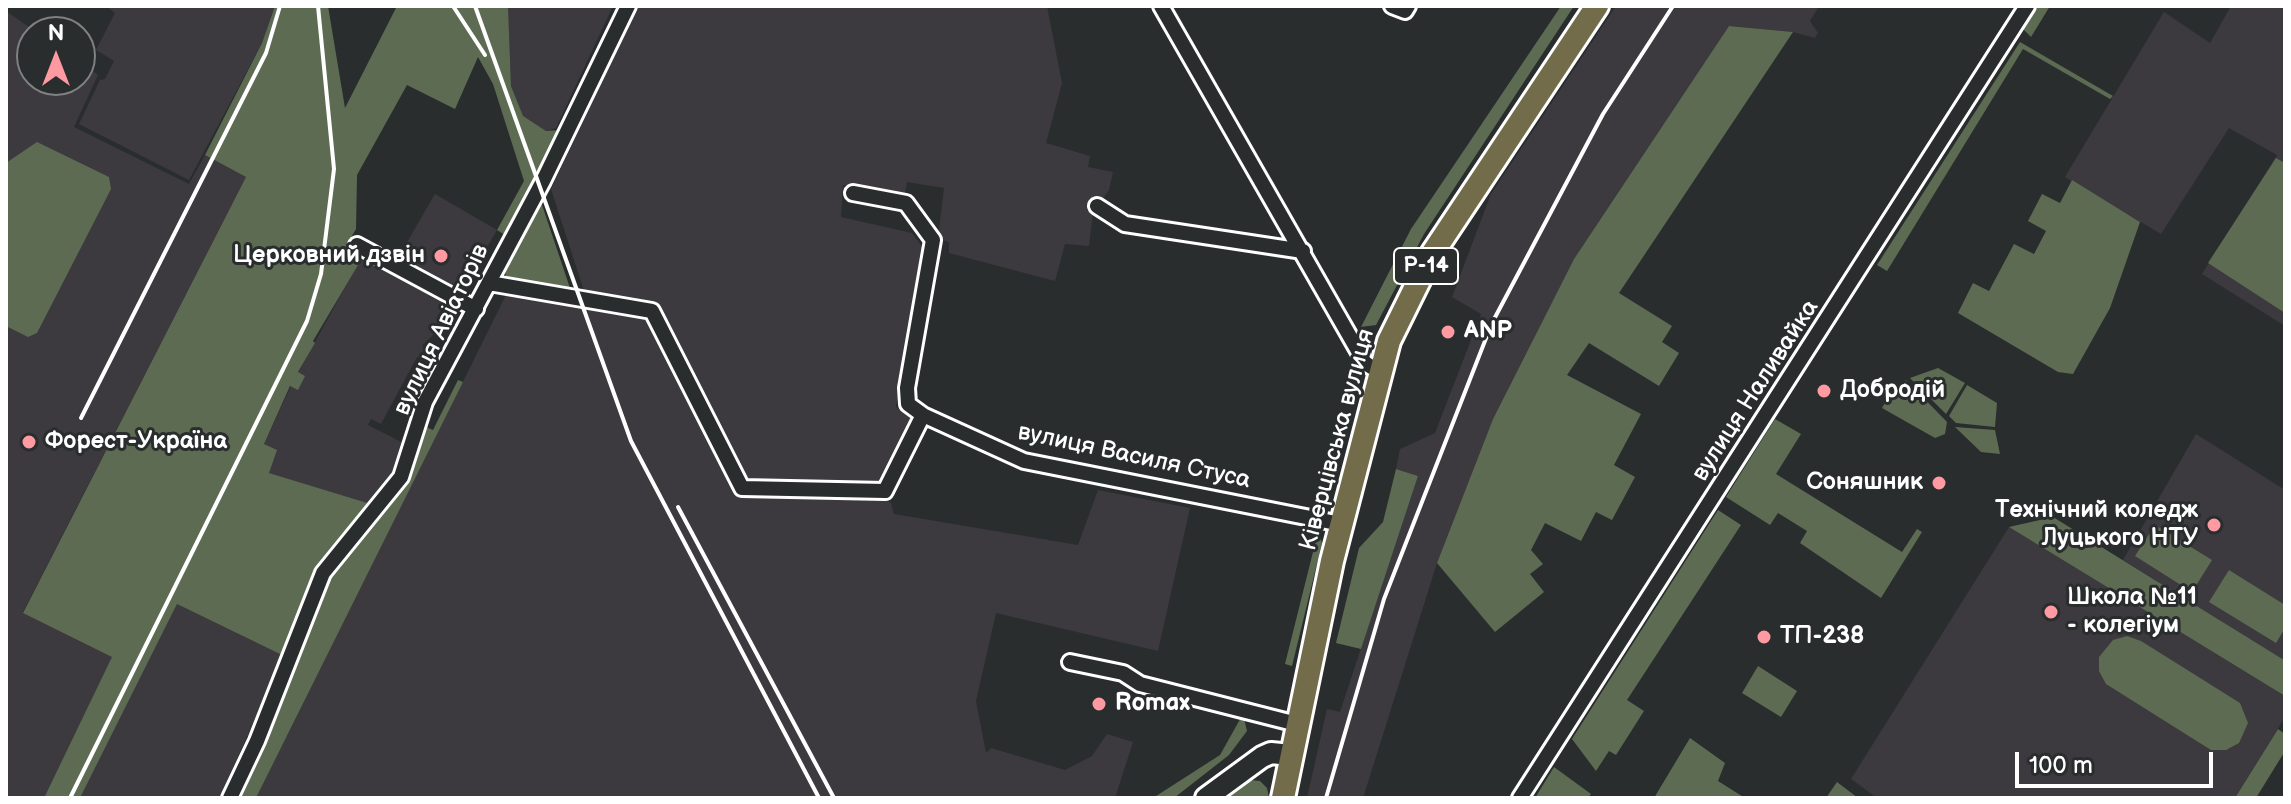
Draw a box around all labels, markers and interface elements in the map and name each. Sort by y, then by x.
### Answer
north arrow [16,16,96,96]
text: N [48,20,64,47]
street label: вулиця Авіаторів [388,240,496,420]
place label: Церковний дзвін [233,242,425,270]
marker: Церковний дзвін [432,247,450,265]
road number: Р-14 [1394,248,1458,284]
street label: вулиця Наливайка [1687,295,1825,487]
place label: ANP [1464,318,1512,346]
marker: ANP [1439,323,1457,341]
street label: Ківерцівська вулиця [1295,326,1381,554]
place label: Добродій [1840,377,1945,405]
marker: Добродій [1815,382,1833,400]
street label: вулиця Василя Стуса [1015,418,1253,496]
place label: Форест-Україна [45,428,227,456]
marker: Форест-Україна [20,433,38,451]
place label: Соняшник [1806,469,1923,497]
marker: Соняшник [1930,474,1948,492]
place label: Технічний коледж Луцького НТУ [1995,497,2198,553]
marker: Технічний коледж Луцького НТУ [2205,516,2223,534]
place label: Школа №11 - колегіум [2067,584,2197,640]
marker: Школа №11 - колегіум [2042,603,2060,621]
place label: ТП-238 [1780,623,1865,651]
marker: ТП-238 [1755,628,1773,646]
place label: Romax [1115,690,1190,718]
marker: Romax [1090,695,1108,713]
scale bar [2019,736,2217,786]
text: 100 m [2029,751,2093,780]

